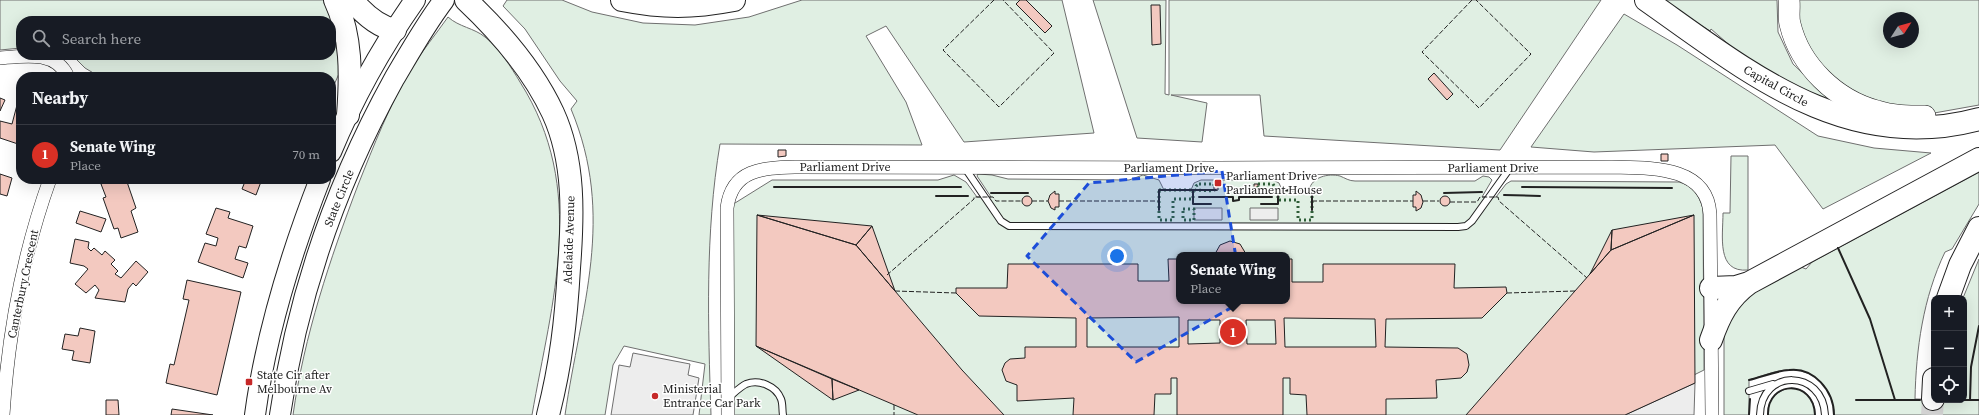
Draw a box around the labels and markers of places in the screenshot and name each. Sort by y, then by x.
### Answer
place label: Parliament Drive Parliament House [1226,168,1322,198]
marker: Parliament Drive Parliament House [1213,178,1223,188]
pin: 1 [1220,317,1246,347]
place label: State Cir after Melbourne Av [257,367,332,397]
marker: State Cir after Melbourne Av [244,377,254,387]
place label: Ministerial Entrance Car Park [663,381,761,411]
marker: Ministerial Entrance Car Park [650,391,660,401]

